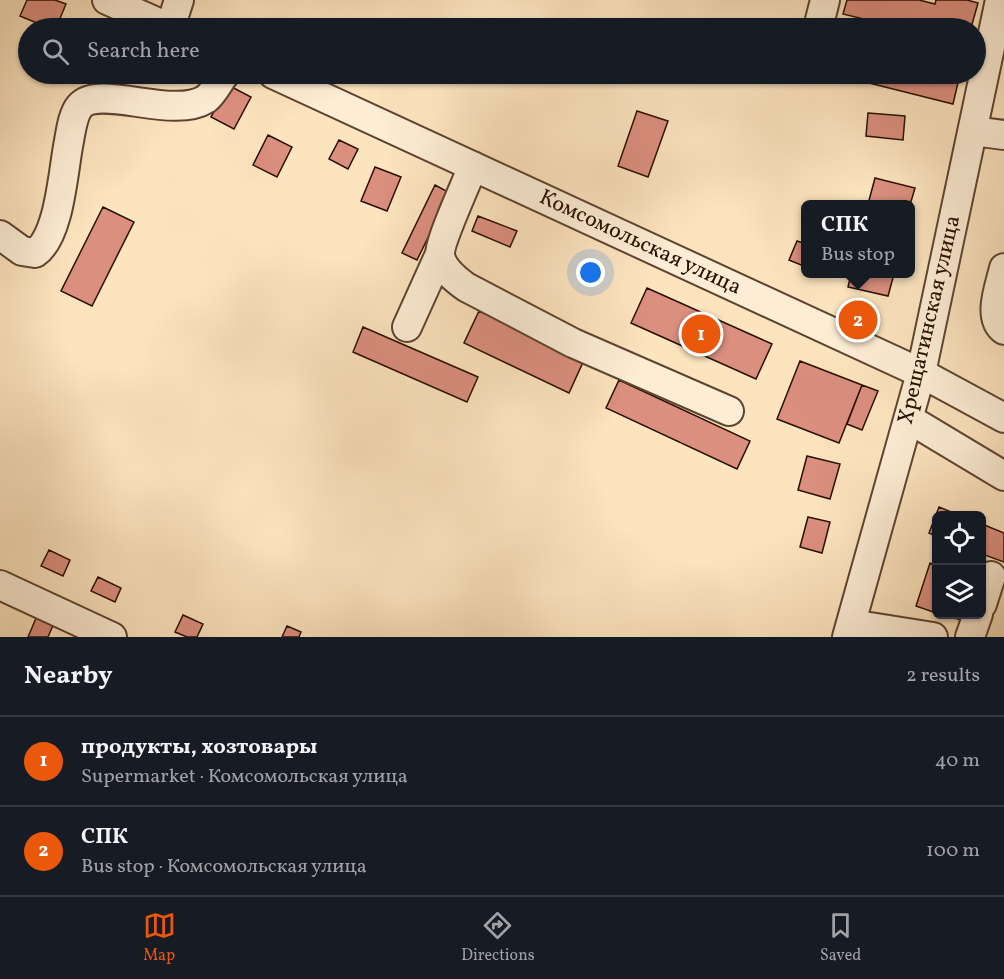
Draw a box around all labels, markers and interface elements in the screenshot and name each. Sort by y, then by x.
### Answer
search box [18,18,986,84]
icon: search [39,35,72,68]
text: Search here [87,36,200,67]
street label: Комсомольская улица [534,182,746,304]
popup [801,200,915,278]
text: СПК [821,210,868,241]
street label: Хрещатинская улица [891,212,969,428]
text: Bus stop [821,241,895,269]
your location [576,258,605,287]
pin: 2 [838,298,878,342]
pin: 1 [682,312,720,356]
map controls [932,511,986,619]
button: locate [932,511,986,565]
button: layers [932,565,986,619]
text: Nearby [24,658,113,694]
text: 2 results [906,662,980,690]
text: продукты, хозтовары [81,732,317,763]
text: 1 [39,747,48,775]
text: 40 m [935,747,980,775]
text: Supermarket · Комсомольская улица [81,763,408,791]
text: СПК [81,822,128,853]
text: 2 [38,837,49,865]
text: 100 m [926,837,980,865]
text: Bus stop · Комсомольская улица [81,853,367,881]
tab: Map [143,909,176,967]
tab: Directions [461,909,535,967]
tab: Saved [820,909,861,967]

